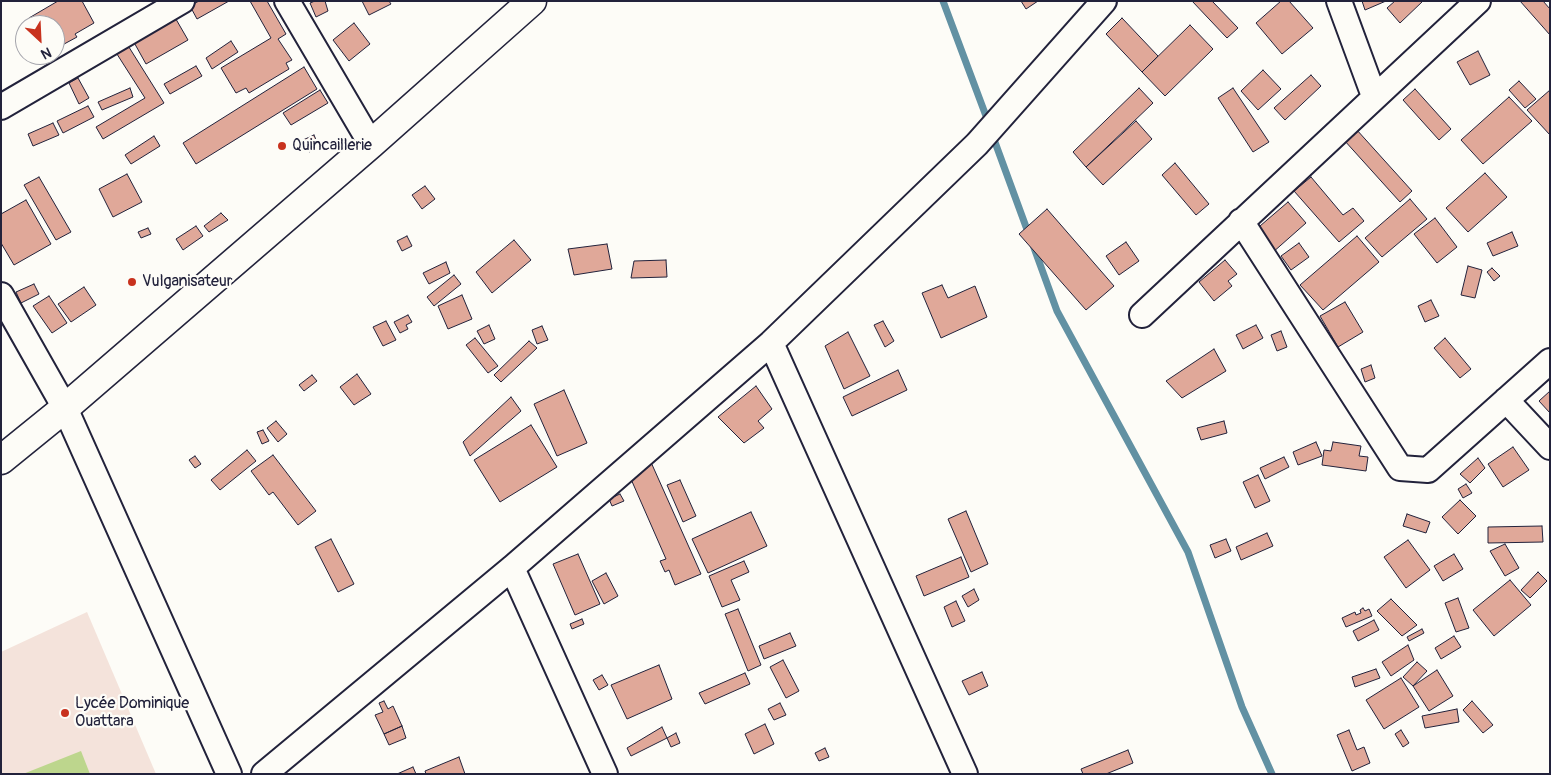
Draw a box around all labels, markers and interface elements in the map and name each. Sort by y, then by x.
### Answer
north arrow [15,15,65,65]
text: N [38,43,54,63]
place label: Quincaillerie [292,136,372,156]
marker: Quincaillerie [276,140,288,152]
place label: Vulganisateur [142,272,233,292]
marker: Vulganisateur [126,276,138,288]
place label: Lycée Dominique Ouattara [75,694,189,732]
marker: Lycée Dominique Ouattara [59,707,71,719]

